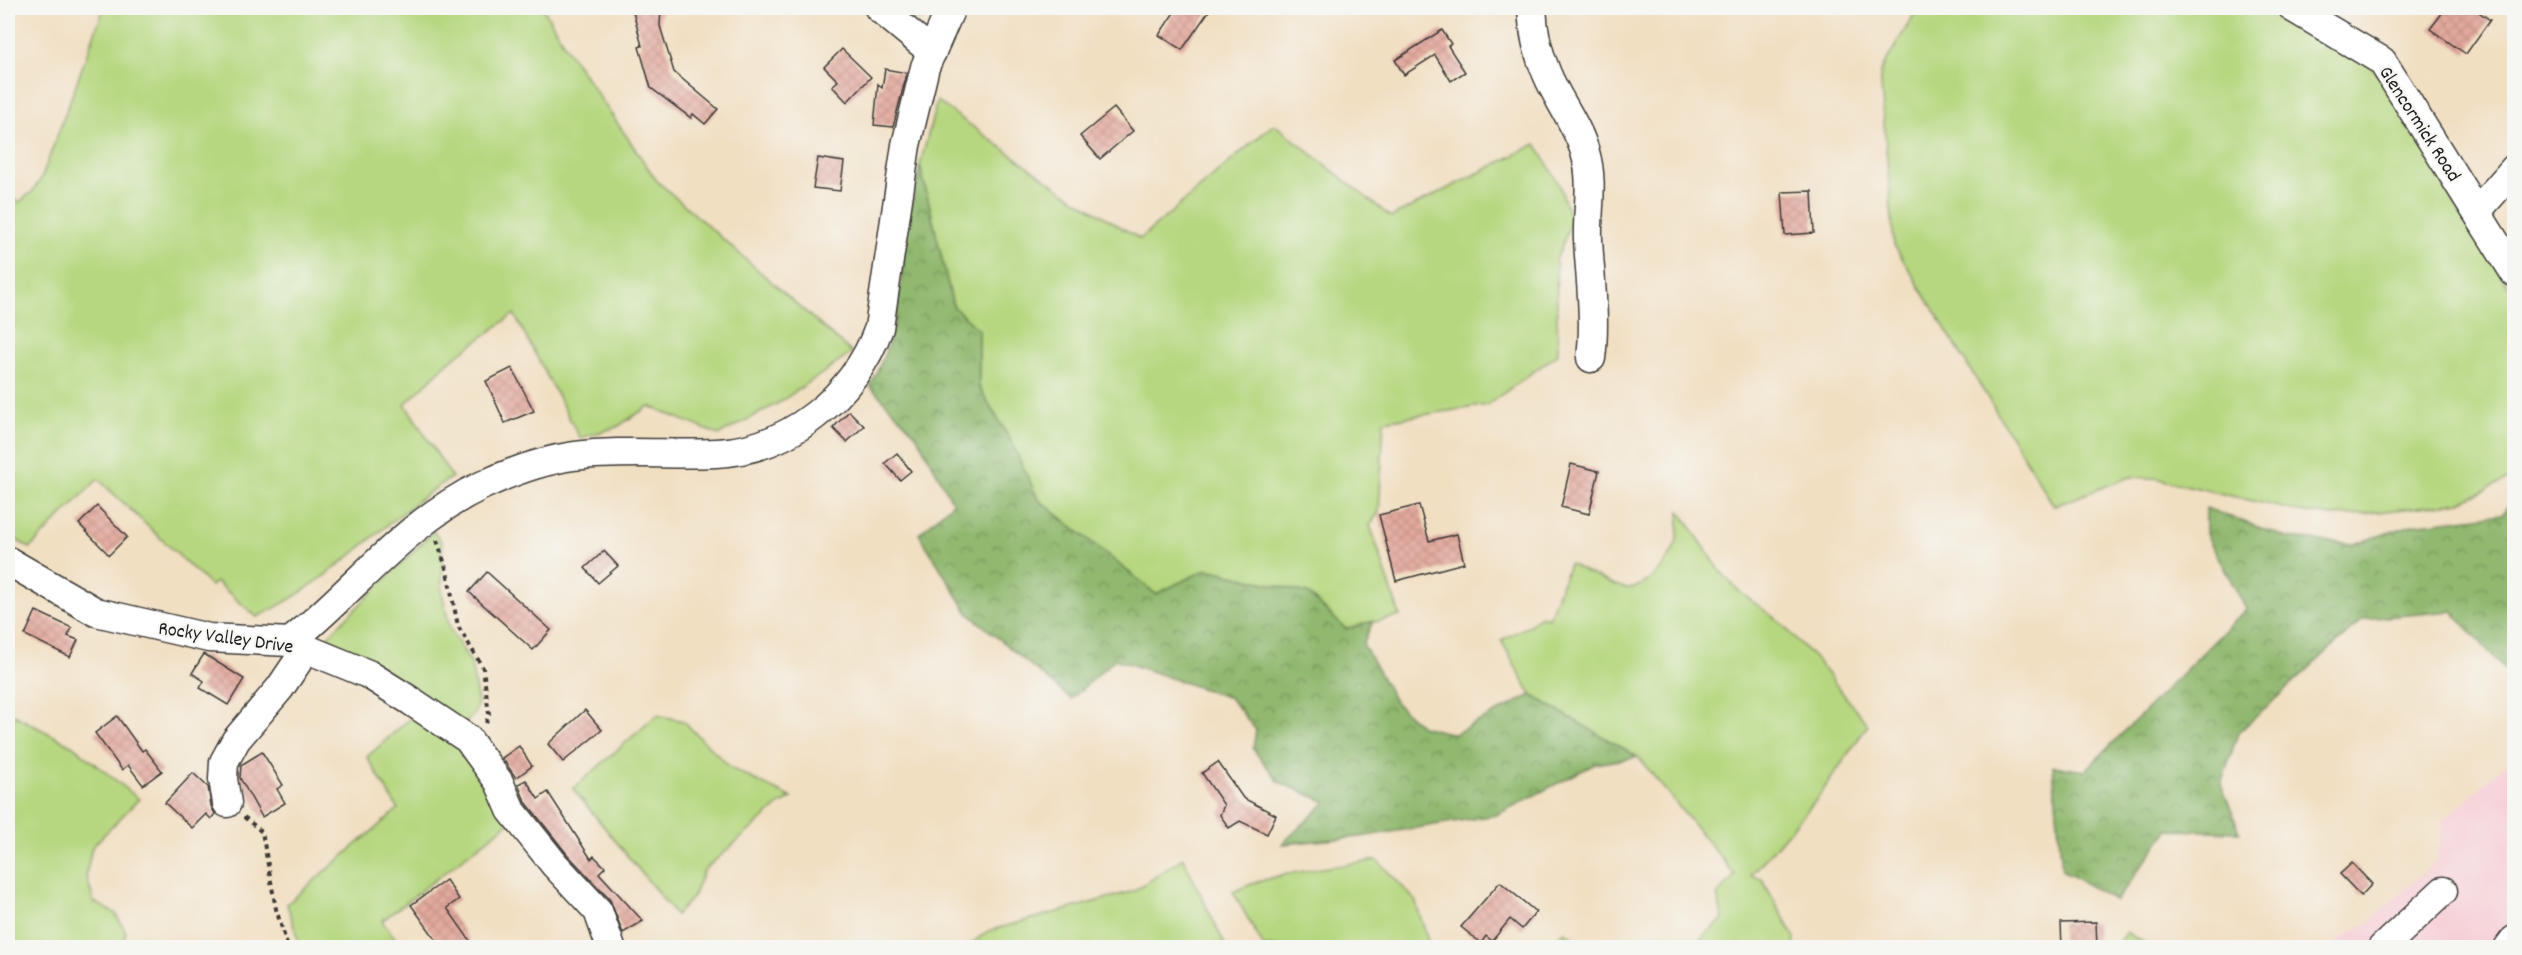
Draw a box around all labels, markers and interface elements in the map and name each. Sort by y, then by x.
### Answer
street label: Glencormick Road [2371,61,2466,188]
street label: Rocky Valley Drive [156,616,295,662]

